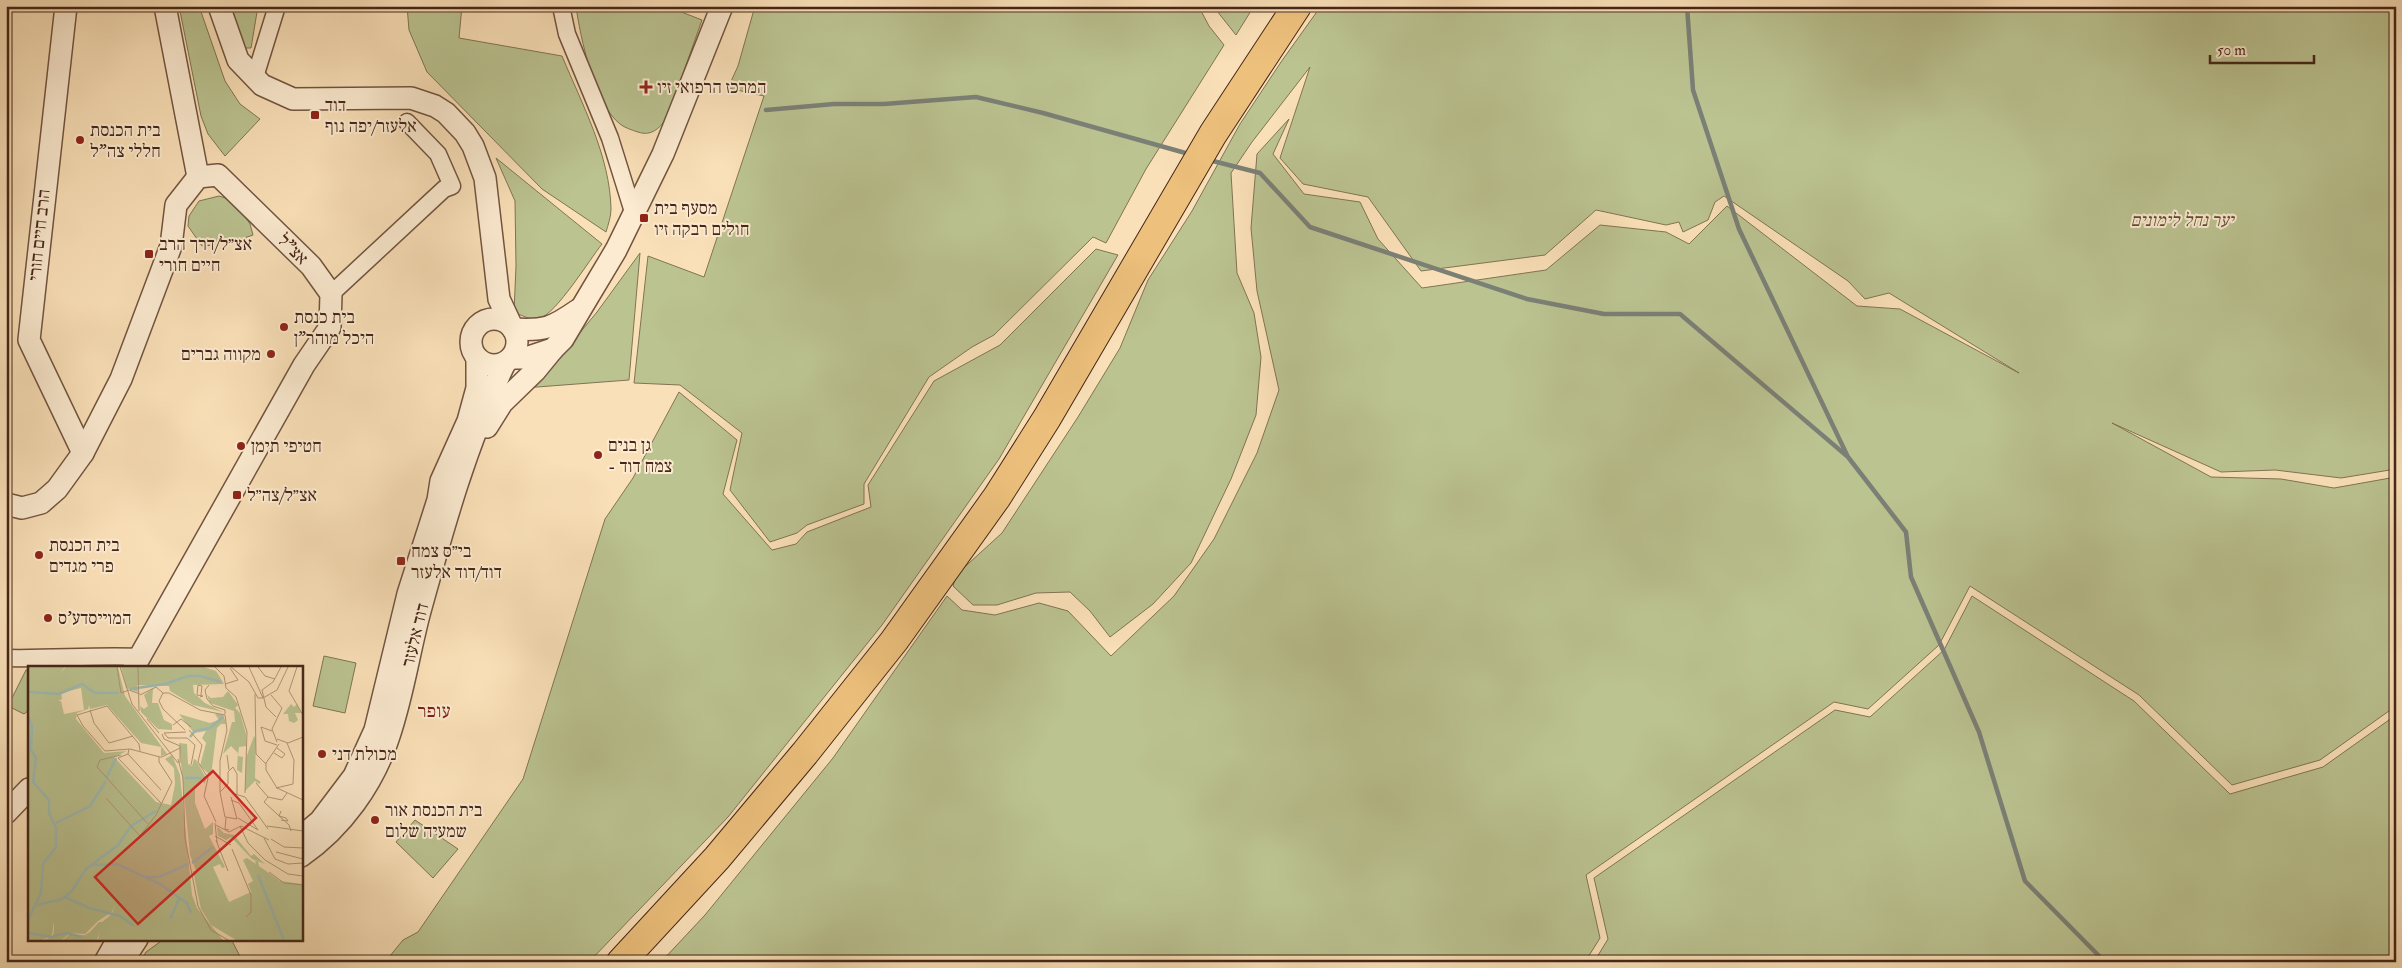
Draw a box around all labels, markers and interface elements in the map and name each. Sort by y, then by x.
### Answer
scale bar [2210,32,2313,64]
text: 50 m [2217,41,2246,60]
place label: המרכז הרפואי זיו [657,76,766,99]
marker: המרכז הרפואי זיו [639,80,653,94]
place label: דוד אלעזר/יפה נוף [325,94,417,138]
marker: דוד אלעזר/יפה נוף [309,109,321,121]
place label: בית הכנסת חללי צה"ל [90,119,161,163]
marker: בית הכנסת חללי צה"ל [74,134,86,146]
street label: הרב חיים חורי [23,188,56,282]
place label: מסעף בית חולים רבקה זיו [654,197,750,241]
park label: יער נחל לימונים [2130,209,2236,232]
marker: מסעף בית חולים רבקה זיו [638,212,650,224]
street label: אצ"ל [272,229,313,270]
place label: אצ״ל/דרך הרב חיים חורי [159,233,252,277]
marker: אצ״ל/דרך הרב חיים חורי [143,248,155,260]
place label: בית כנסת היכל מוהר"ן [294,306,374,350]
marker: בית כנסת היכל מוהר"ן [278,321,290,333]
place label: מקווה גברים [181,343,261,366]
marker: מקווה גברים [265,348,277,360]
place label: גן בנים - צמח דוד [608,434,672,478]
place label: חטיפי תימן [251,435,322,458]
marker: חטיפי תימן [235,440,247,452]
marker: גן בנים - צמח דוד [592,449,604,461]
place label: אצ״ל/צה״ל [247,484,317,507]
marker: אצ״ל/צה״ל [231,489,243,501]
place label: בית הכנסת פרי מגדים [49,534,120,578]
place label: בי״ס צמח דוד/דוד אלעזר [411,540,502,584]
marker: בית הכנסת פרי מגדים [33,549,45,561]
marker: בי״ס צמח דוד/דוד אלעזר [395,555,407,567]
street label: דוד אלעזר [396,601,435,669]
place label: המוייסדע'ס [58,607,131,630]
marker: המוייסדע'ס [42,612,54,624]
inset map [28,666,302,940]
district label: עופר [418,699,450,723]
place label: מכולת דני [332,743,397,766]
marker: מכולת דני [316,748,328,760]
place label: בית הכנסת אור שמעיה שלום [385,799,483,843]
marker: בית הכנסת אור שמעיה שלום [369,814,381,826]

